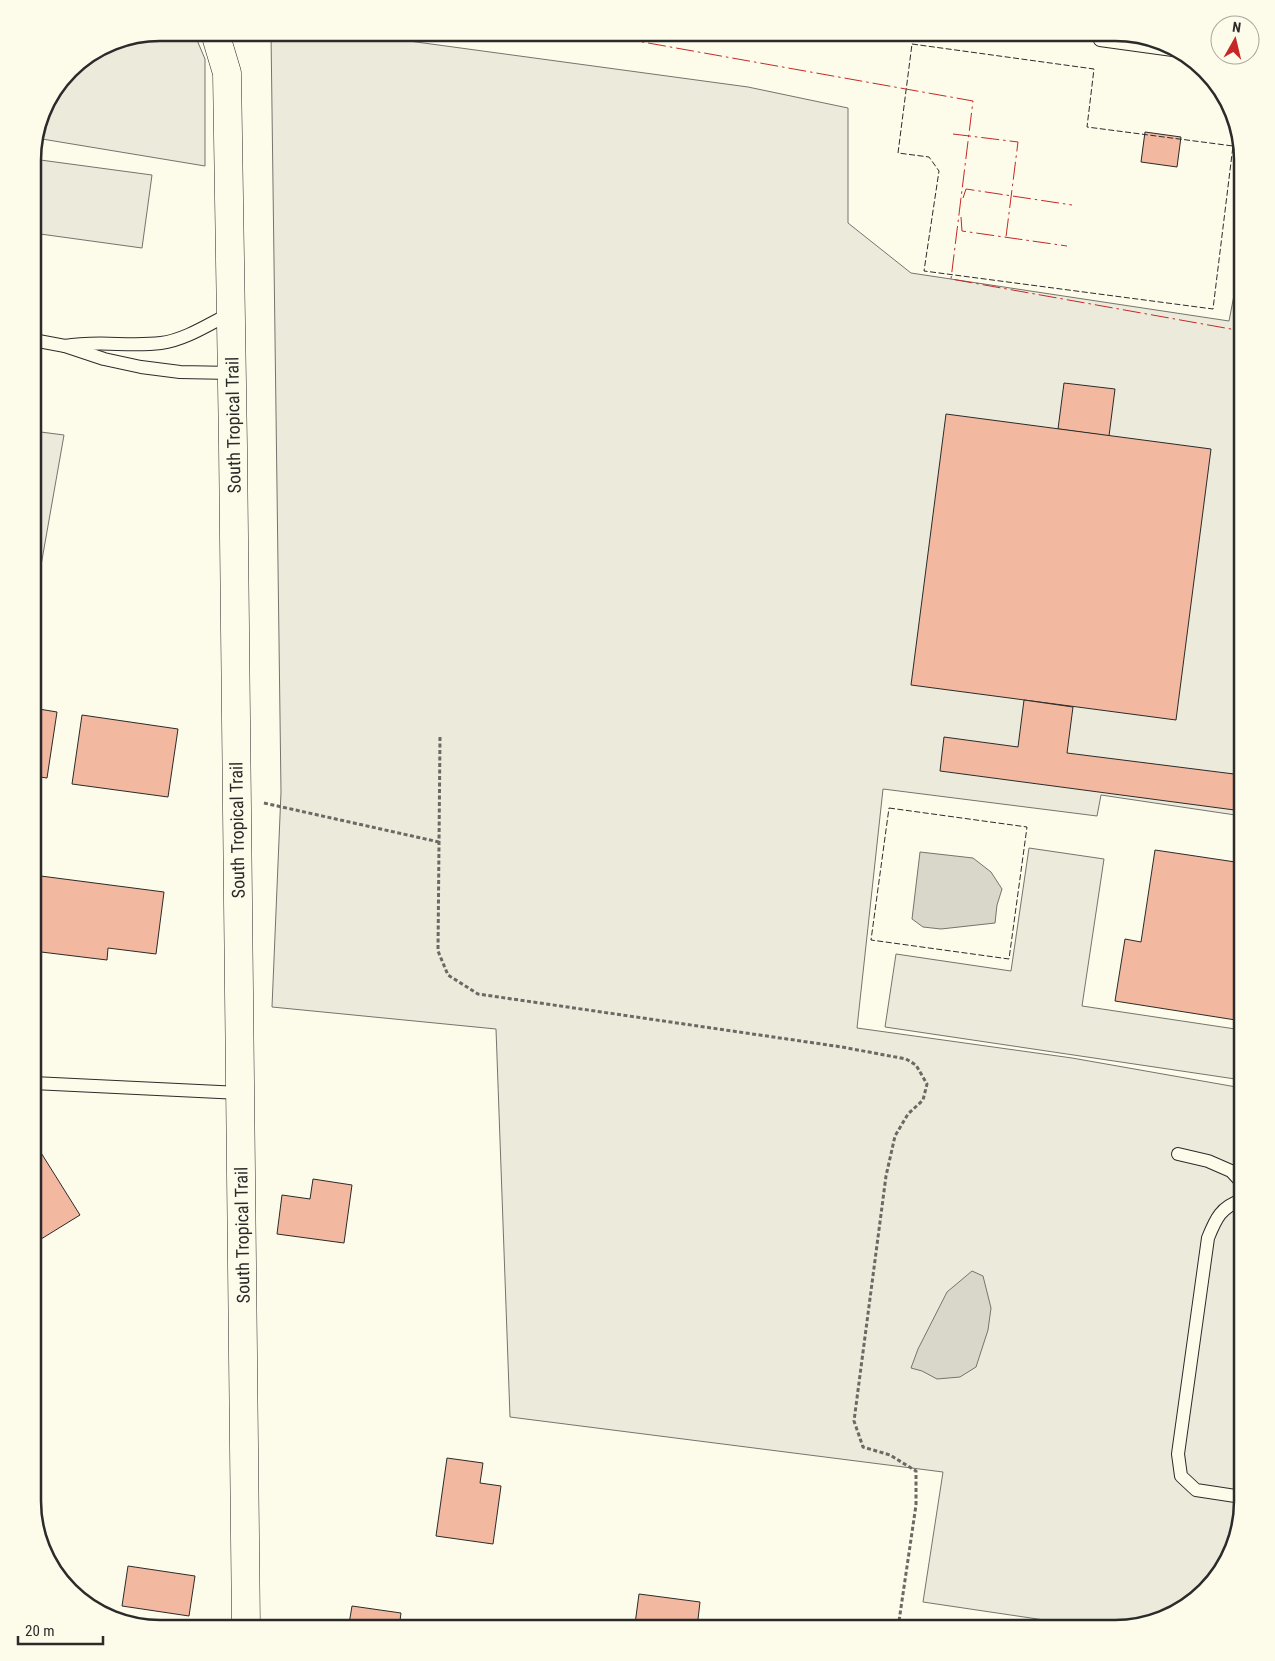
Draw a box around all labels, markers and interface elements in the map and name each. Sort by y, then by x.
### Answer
north arrow [1210,15,1260,65]
text: N [1231,19,1242,36]
street label: South Tropical Trail [221,357,245,493]
street label: South Tropical Trail [225,762,249,898]
street label: South Tropical Trail [230,1167,254,1303]
scale bar [18,1614,102,1646]
text: 20 m [25,1622,55,1640]

